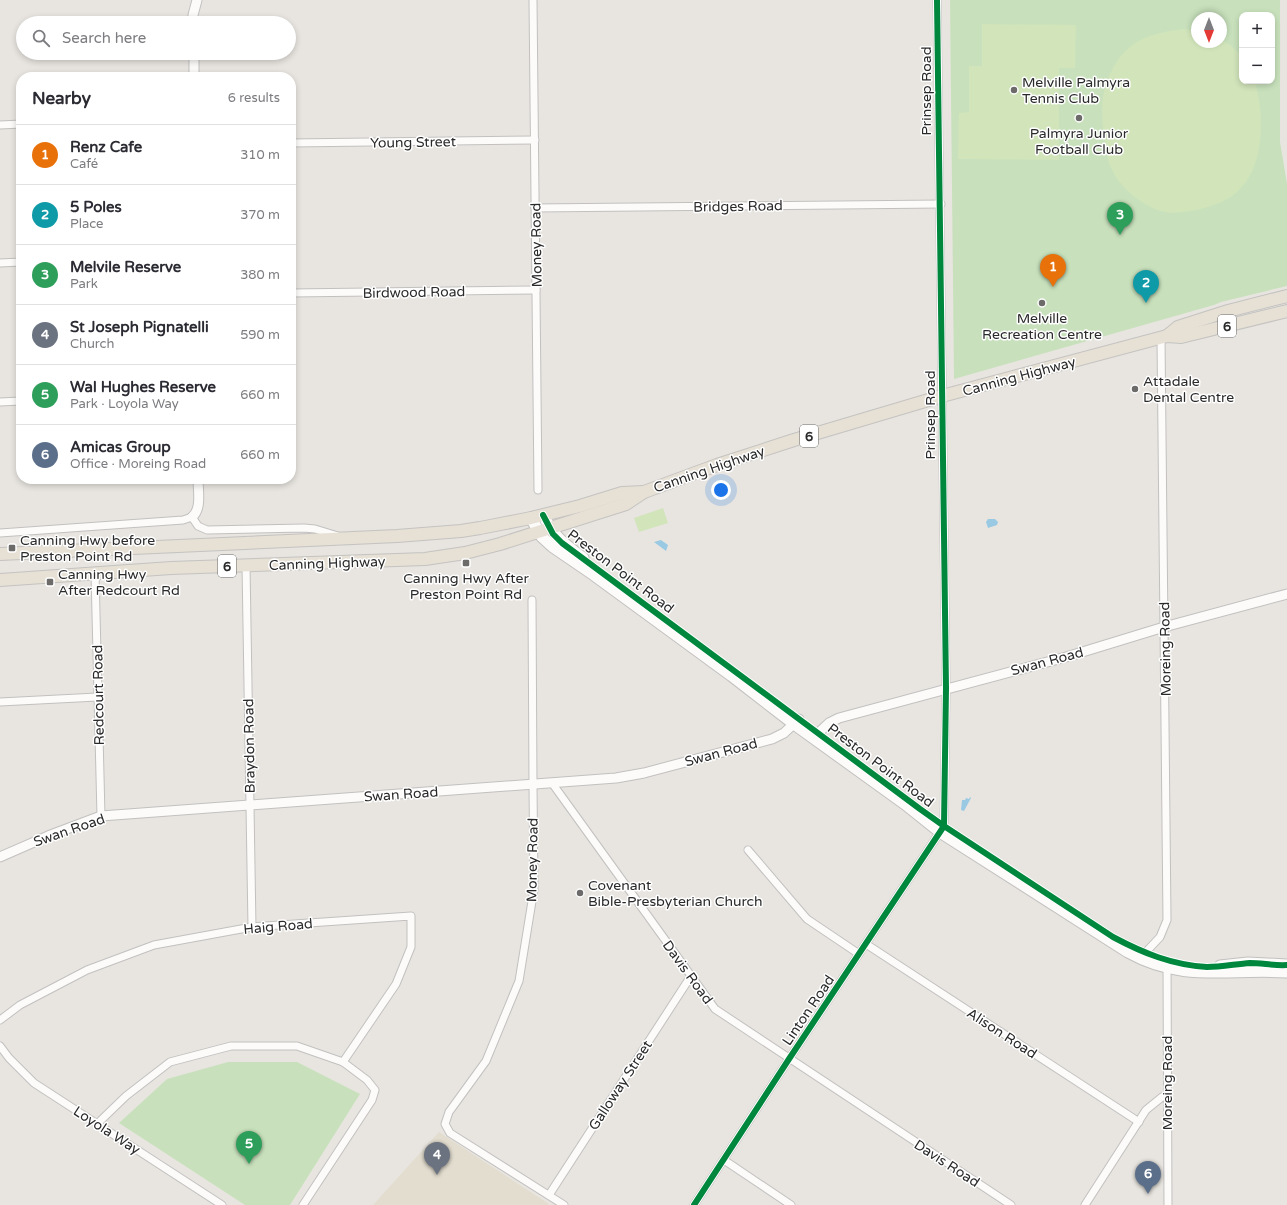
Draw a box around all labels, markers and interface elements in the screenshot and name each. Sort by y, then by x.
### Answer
north arrow [1191,12,1227,48]
map controls [1239,12,1275,84]
button: + [1239,12,1275,48]
search box [16,16,296,60]
icon: search [30,27,52,49]
text: Search here [62,29,146,47]
street label: Prinsep Road [918,47,935,135]
button: − [1239,48,1275,84]
place label: Melville Palmyra Tennis Club [1022,74,1130,107]
marker: Melville Palmyra Tennis Club [1009,85,1019,95]
text: Nearby [32,88,91,109]
text: 6 results [228,90,280,106]
marker: Palmyra Junior Football Club [1074,113,1084,123]
place label: Palmyra Junior Football Club [1030,125,1129,158]
street label: Young Street [370,133,457,152]
text: Renz Cafe [70,138,142,156]
text: 1 [41,147,49,163]
text: 310 m [240,147,280,163]
text: Café [70,156,98,172]
street label: Bridges Road [693,197,783,216]
text: 5 Poles [70,198,122,216]
pin: 3 [1107,202,1133,235]
street label: Money Road [527,203,546,287]
text: 2 [41,207,49,223]
text: 370 m [240,207,280,223]
text: Place [70,216,103,232]
pin: 1 [1040,254,1066,287]
text: Melvile Reserve [70,258,181,276]
text: 3 [41,267,49,283]
text: 380 m [240,267,280,283]
pin: 2 [1133,270,1159,303]
text: Park [70,276,98,292]
street label: Birdwood Road [363,283,466,302]
marker: Melville Recreation Centre [1037,298,1047,308]
place label: Melville Recreation Centre [982,310,1102,343]
road number: 6 [1218,315,1236,337]
text: St Joseph Pignatelli [70,318,209,336]
text: 4 [41,327,49,343]
text: 590 m [240,327,280,343]
text: Church [70,336,114,352]
street label: Canning Highway [961,353,1078,400]
street label: Prinsep Road [922,371,939,459]
place label: Attadale Dental Centre [1143,373,1234,406]
text: Wal Hughes Reserve [70,378,216,396]
marker: Attadale Dental Centre [1130,384,1140,394]
text: 5 [41,387,49,403]
text: 660 m [240,387,280,403]
text: Park · Loyola Way [70,396,179,412]
road number: 6 [800,425,818,447]
text: Amicas Group [70,438,171,456]
street label: Canning Highway [651,442,767,496]
text: 6 [41,447,49,463]
text: 660 m [240,447,280,463]
text: Office · Moreing Road [70,456,206,472]
your location [711,480,731,500]
street label: Preston Point Road [564,526,677,617]
place label: Canning Hwy before Preston Point Rd [20,532,155,565]
marker: Canning Hwy before Preston Point Rd [7,543,17,553]
street label: Canning Highway [268,553,386,574]
road number: 6 [218,555,236,577]
marker: Canning Hwy After Preston Point Rd [461,558,471,568]
place label: Canning Hwy After Redcourt Rd [58,566,180,599]
place label: Canning Hwy After Preston Point Rd [403,570,529,603]
marker: Canning Hwy After Redcourt Rd [45,577,55,587]
street label: Moreing Road [1156,602,1175,696]
street label: Redcourt Road [89,644,108,745]
street label: Swan Road [1009,644,1085,679]
street label: Braydon Road [240,698,259,794]
street label: Preston Point Road [824,720,937,811]
street label: Swan Road [683,735,759,770]
street label: Swan Road [363,783,439,806]
street label: Swan Road [31,810,107,851]
street label: Money Road [523,818,542,902]
place label: Covenant Bible-Presbyterian Church [588,877,763,910]
marker: Covenant Bible-Presbyterian Church [575,888,585,898]
street label: Haig Road [243,915,313,938]
street label: Davis Road [659,937,716,1007]
street label: Linton Road [779,972,838,1049]
street label: Alison Road [964,1005,1040,1062]
street label: Moreing Road [1159,1036,1176,1130]
street label: Galloway Street [585,1037,656,1133]
street label: Loyola Way [70,1103,144,1159]
pin: 5 [236,1131,262,1164]
street label: Davis Road [911,1136,983,1191]
pin: 4 [424,1142,450,1175]
pin: 6 [1135,1161,1161,1194]

